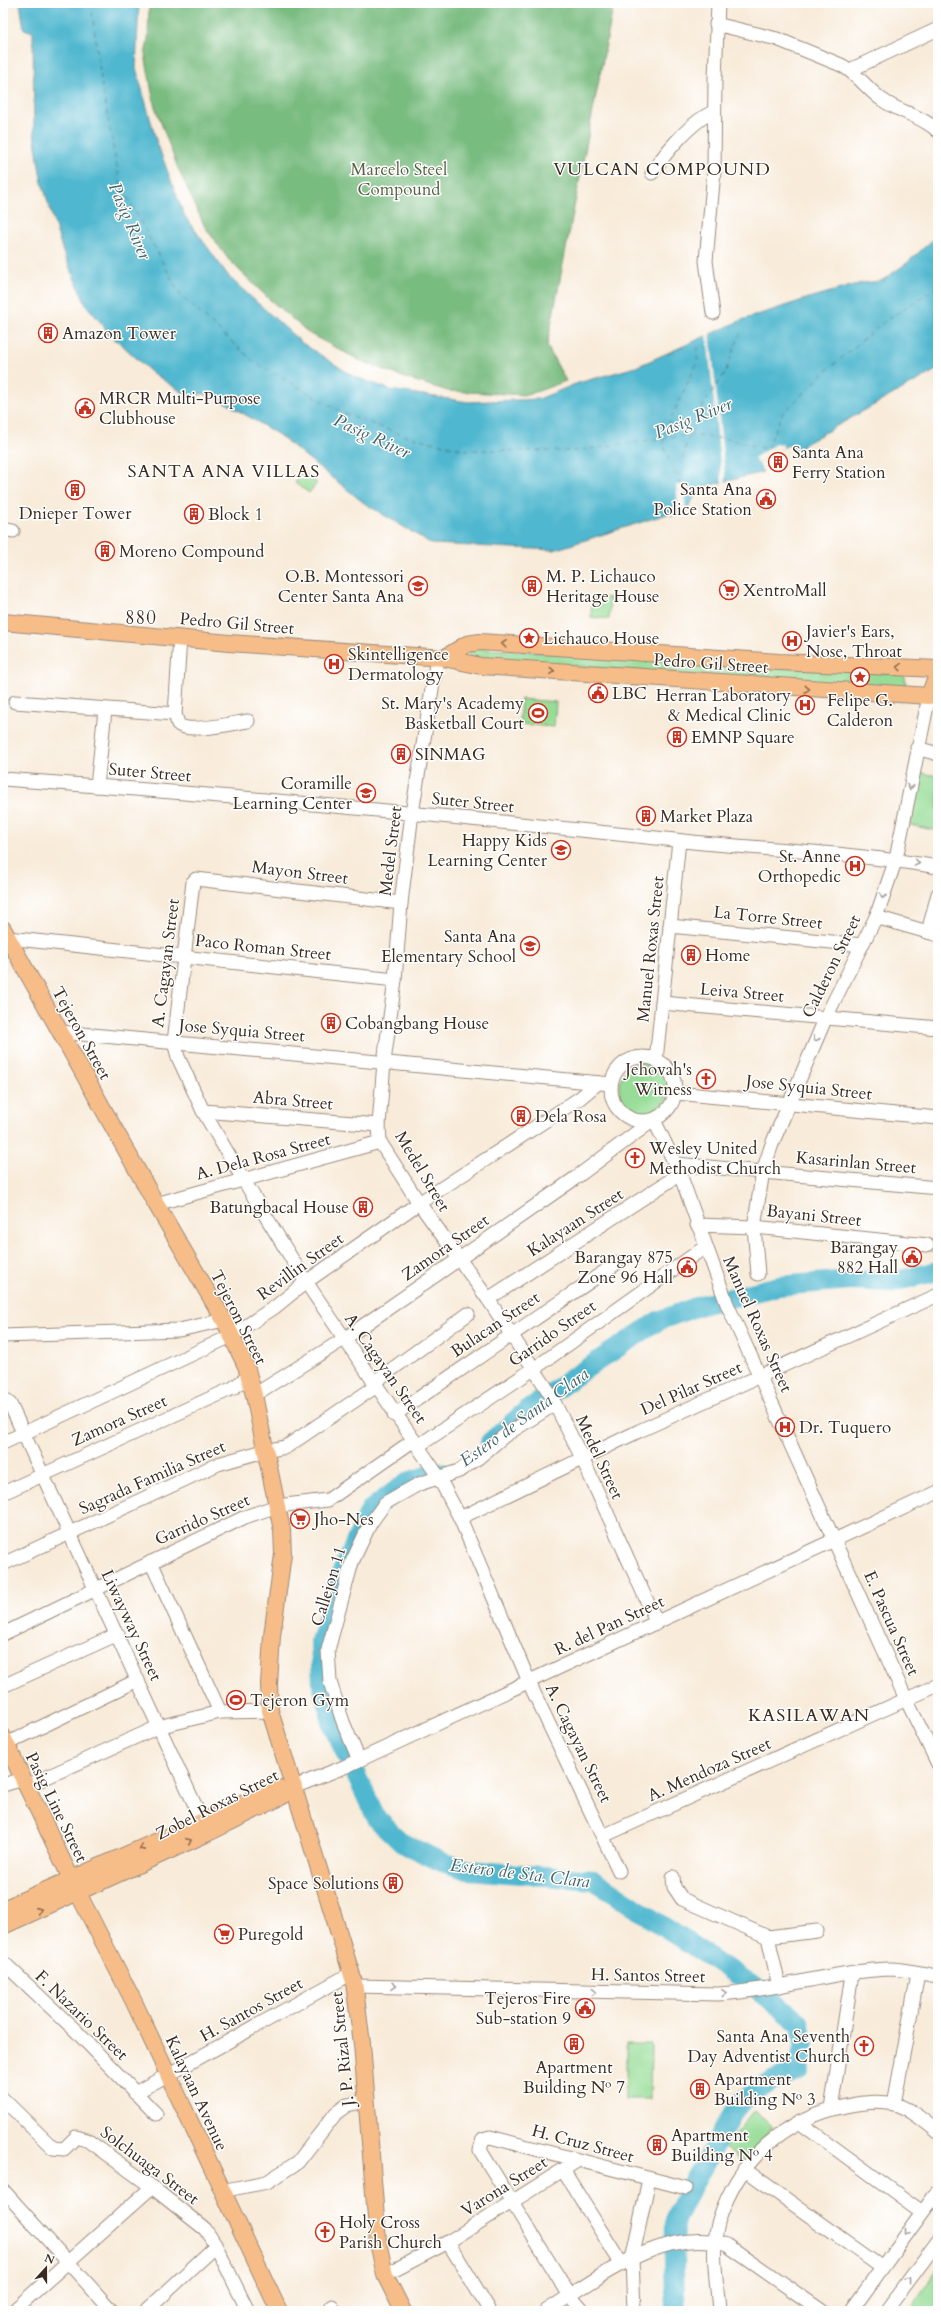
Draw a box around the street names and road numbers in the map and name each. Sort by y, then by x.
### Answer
street label: Pedro Gil Street [179,607,296,640]
street label: Pedro Gil Street [653,648,770,679]
street label: Suter Street [108,757,193,788]
street label: Suter Street [431,787,516,818]
street label: Medel Street [374,804,407,897]
street label: Mayon Street [251,855,350,890]
street label: Manuel Roxas Street [631,874,670,1023]
street label: A. Cagayan Street [146,897,185,1029]
street label: La Torre Street [712,900,824,935]
street label: Calderon Street [797,910,867,1022]
street label: Paco Roman Street [194,929,333,966]
street label: Leiva Street [699,977,786,1008]
street label: Tejeron Street [46,983,117,1085]
street label: Jose Syquia Street [175,1013,307,1048]
street label: Jose Syquia Street [742,1069,874,1106]
street label: Abra Street [252,1086,335,1116]
street label: A. Dela Rosa Street [193,1127,333,1185]
street label: Medel Street [389,1127,456,1216]
street label: Kasarinlan Street [795,1146,918,1179]
street label: Kalayaan Street [523,1182,628,1262]
street label: Bayani Street [765,1199,863,1232]
street label: Zamora Street [397,1208,494,1286]
street label: Revillin Street [253,1227,349,1306]
street label: Manuel Roxas Street [717,1252,798,1397]
street label: Tejeron Street [205,1266,273,1369]
street label: Bulacan Street [446,1286,545,1363]
street label: Garrido Street [504,1294,601,1372]
street label: A. Cagayan Street [339,1309,433,1428]
street label: Del Pilar Street [637,1356,746,1421]
street label: Zamora Street [68,1389,171,1452]
street label: Medel Street [570,1411,629,1504]
street label: Sagrada Familia Street [75,1435,230,1520]
street label: Garrido Street [151,1488,254,1551]
street label: Callejon 11 [305,1543,352,1629]
street label: Liwayway Street [96,1566,168,1685]
street label: E. Pascua Street [858,1567,925,1680]
street label: R. del Pan Street [550,1590,668,1661]
street label: A. Cagayan Street [540,1680,618,1807]
street label: A. Mendoza Street [644,1732,775,1807]
street label: Pasig Line Street [20,1748,93,1867]
street label: Zobel Roxas Street [152,1763,283,1845]
street label: H. Santos Street [591,1963,706,1988]
street label: F. Nazario Street [30,1965,134,2066]
street label: H. Santos Street [196,1971,307,2047]
street label: J. P. Rizal Street [325,1990,360,2110]
street label: Kalayaan Avenue [160,2032,233,2155]
street label: H. Cruz Street [529,2119,637,2168]
street label: Solchuaga Street [96,2121,204,2211]
street label: Varona Street [457,2150,552,2222]

